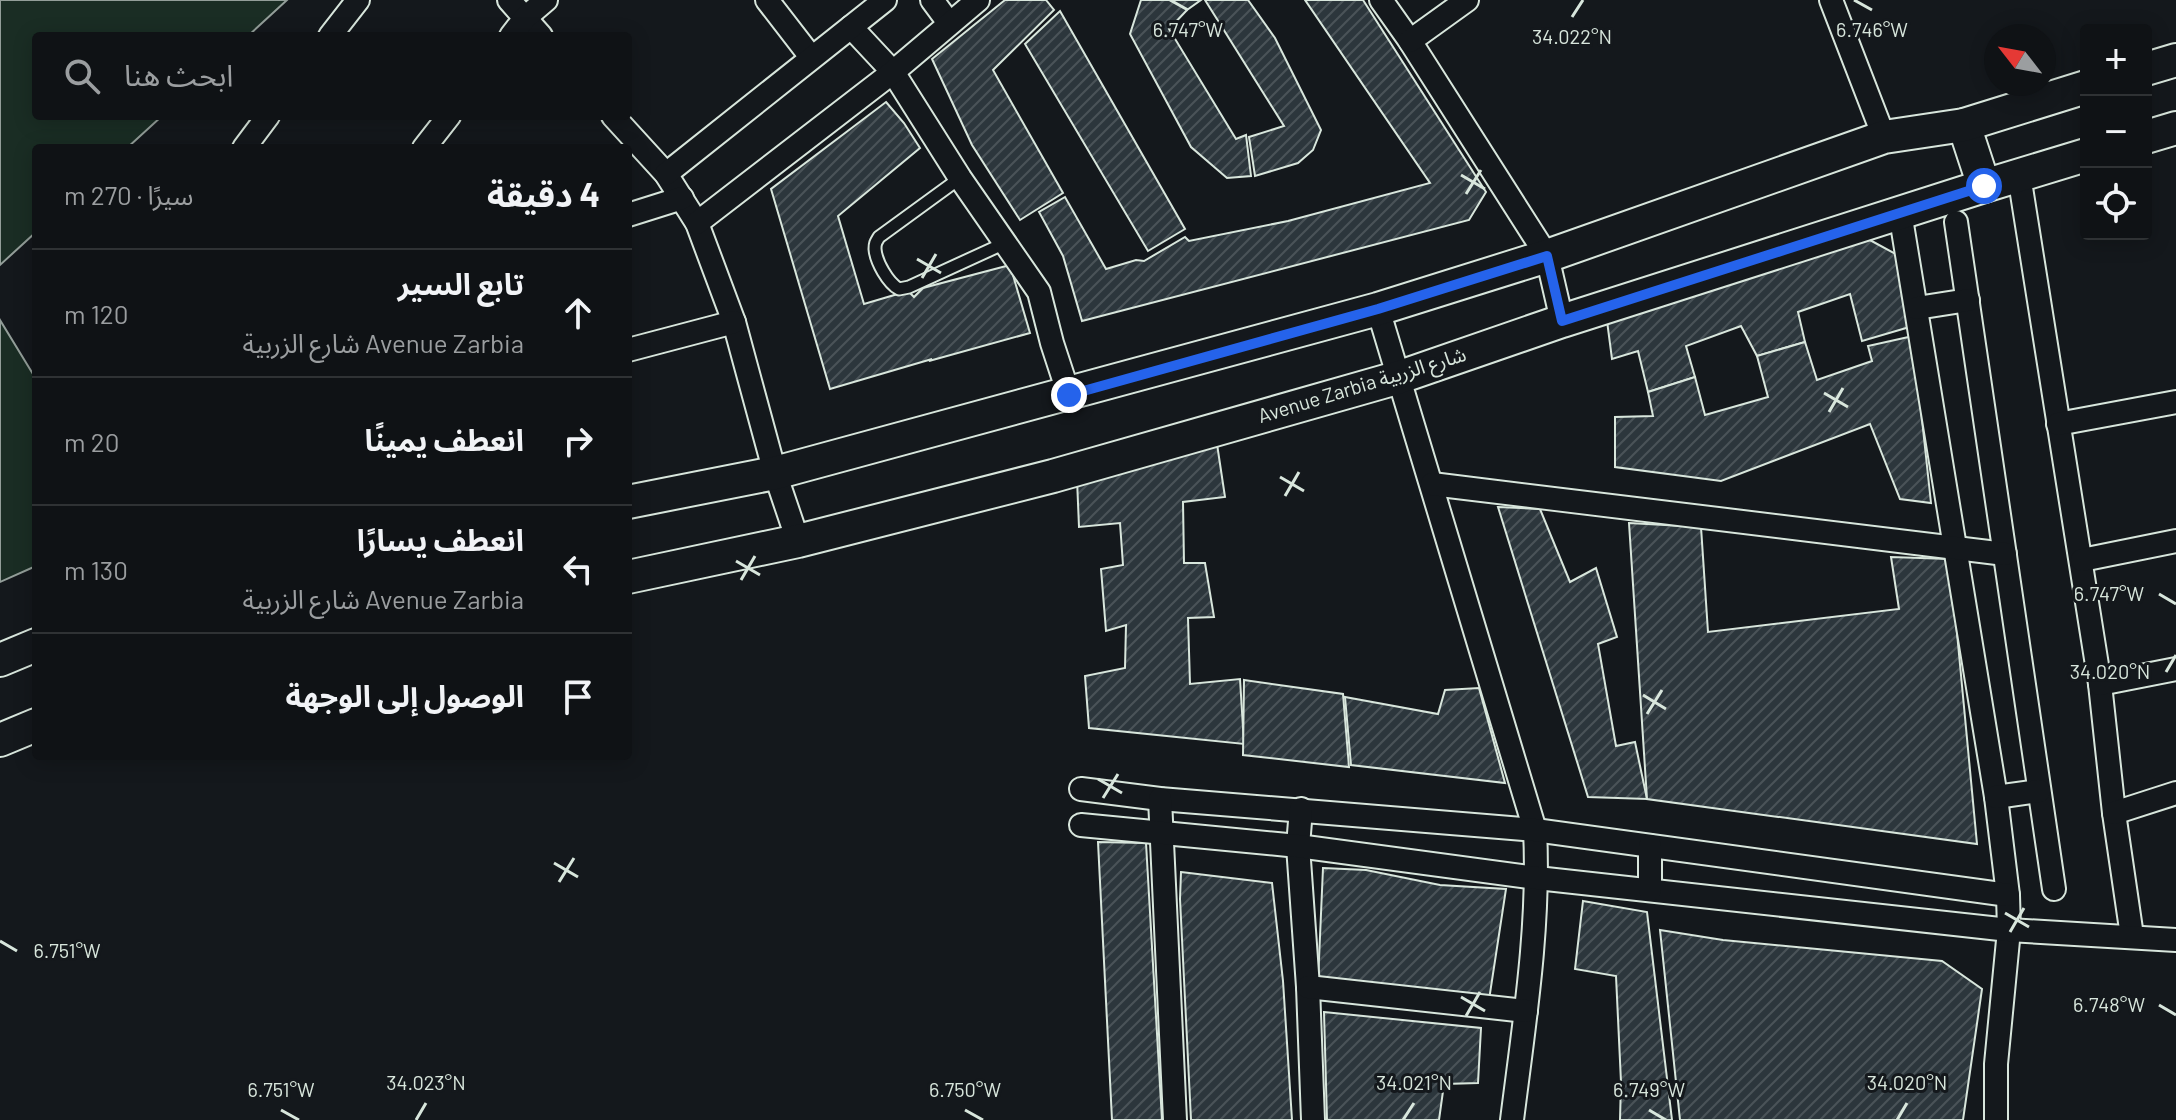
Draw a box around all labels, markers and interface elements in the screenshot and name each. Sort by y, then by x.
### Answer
text: 6.747°W [1153,17,1224,41]
text: 6.746°W [1836,17,1908,41]
text: 34.022°N [1532,24,1612,48]
north arrow [1984,24,2056,96]
map controls [2080,24,2152,240]
button: + [2080,24,2152,96]
search box [32,32,632,120]
icon: search [60,54,104,98]
text: ابحث هنا [124,56,233,92]
button: − [2080,96,2152,168]
route start [1966,168,2002,204]
button: locate [2080,168,2152,240]
text: 4 دقيقة [487,173,600,214]
text: سيرًا · 270 m [64,179,193,210]
text: تابع السير [398,265,524,301]
icon: ahead [556,291,600,335]
text: 120 m [64,298,128,329]
text: Avenue Zarbia شارع الزربية [243,327,524,358]
street label: Avenue Zarbia شارع الزربية [1255,341,1470,431]
route end [1051,377,1087,413]
icon: right [556,419,600,463]
text: انعطف يمينًا [365,421,524,457]
text: 20 m [64,426,119,457]
text: انعطف يسارًا [357,521,524,557]
icon: left [556,547,600,591]
text: 130 m [64,554,128,585]
text: 6.747°W [2074,581,2145,605]
text: Avenue Zarbia شارع الزربية [243,583,524,614]
text: 34.020°N [2070,659,2150,683]
icon: arrive [556,675,600,719]
text: الوصول إلى الوجهة [285,677,524,713]
text: 6.751°W [33,938,101,962]
text: 6.748°W [2073,992,2145,1016]
text: 34.023°N [386,1070,466,1094]
text: 34.021°N [1376,1070,1452,1094]
text: 34.020°N [1867,1070,1947,1094]
text: 6.751°W [247,1077,315,1101]
text: 6.750°W [929,1077,1001,1101]
text: 6.749°W [1613,1077,1685,1101]

